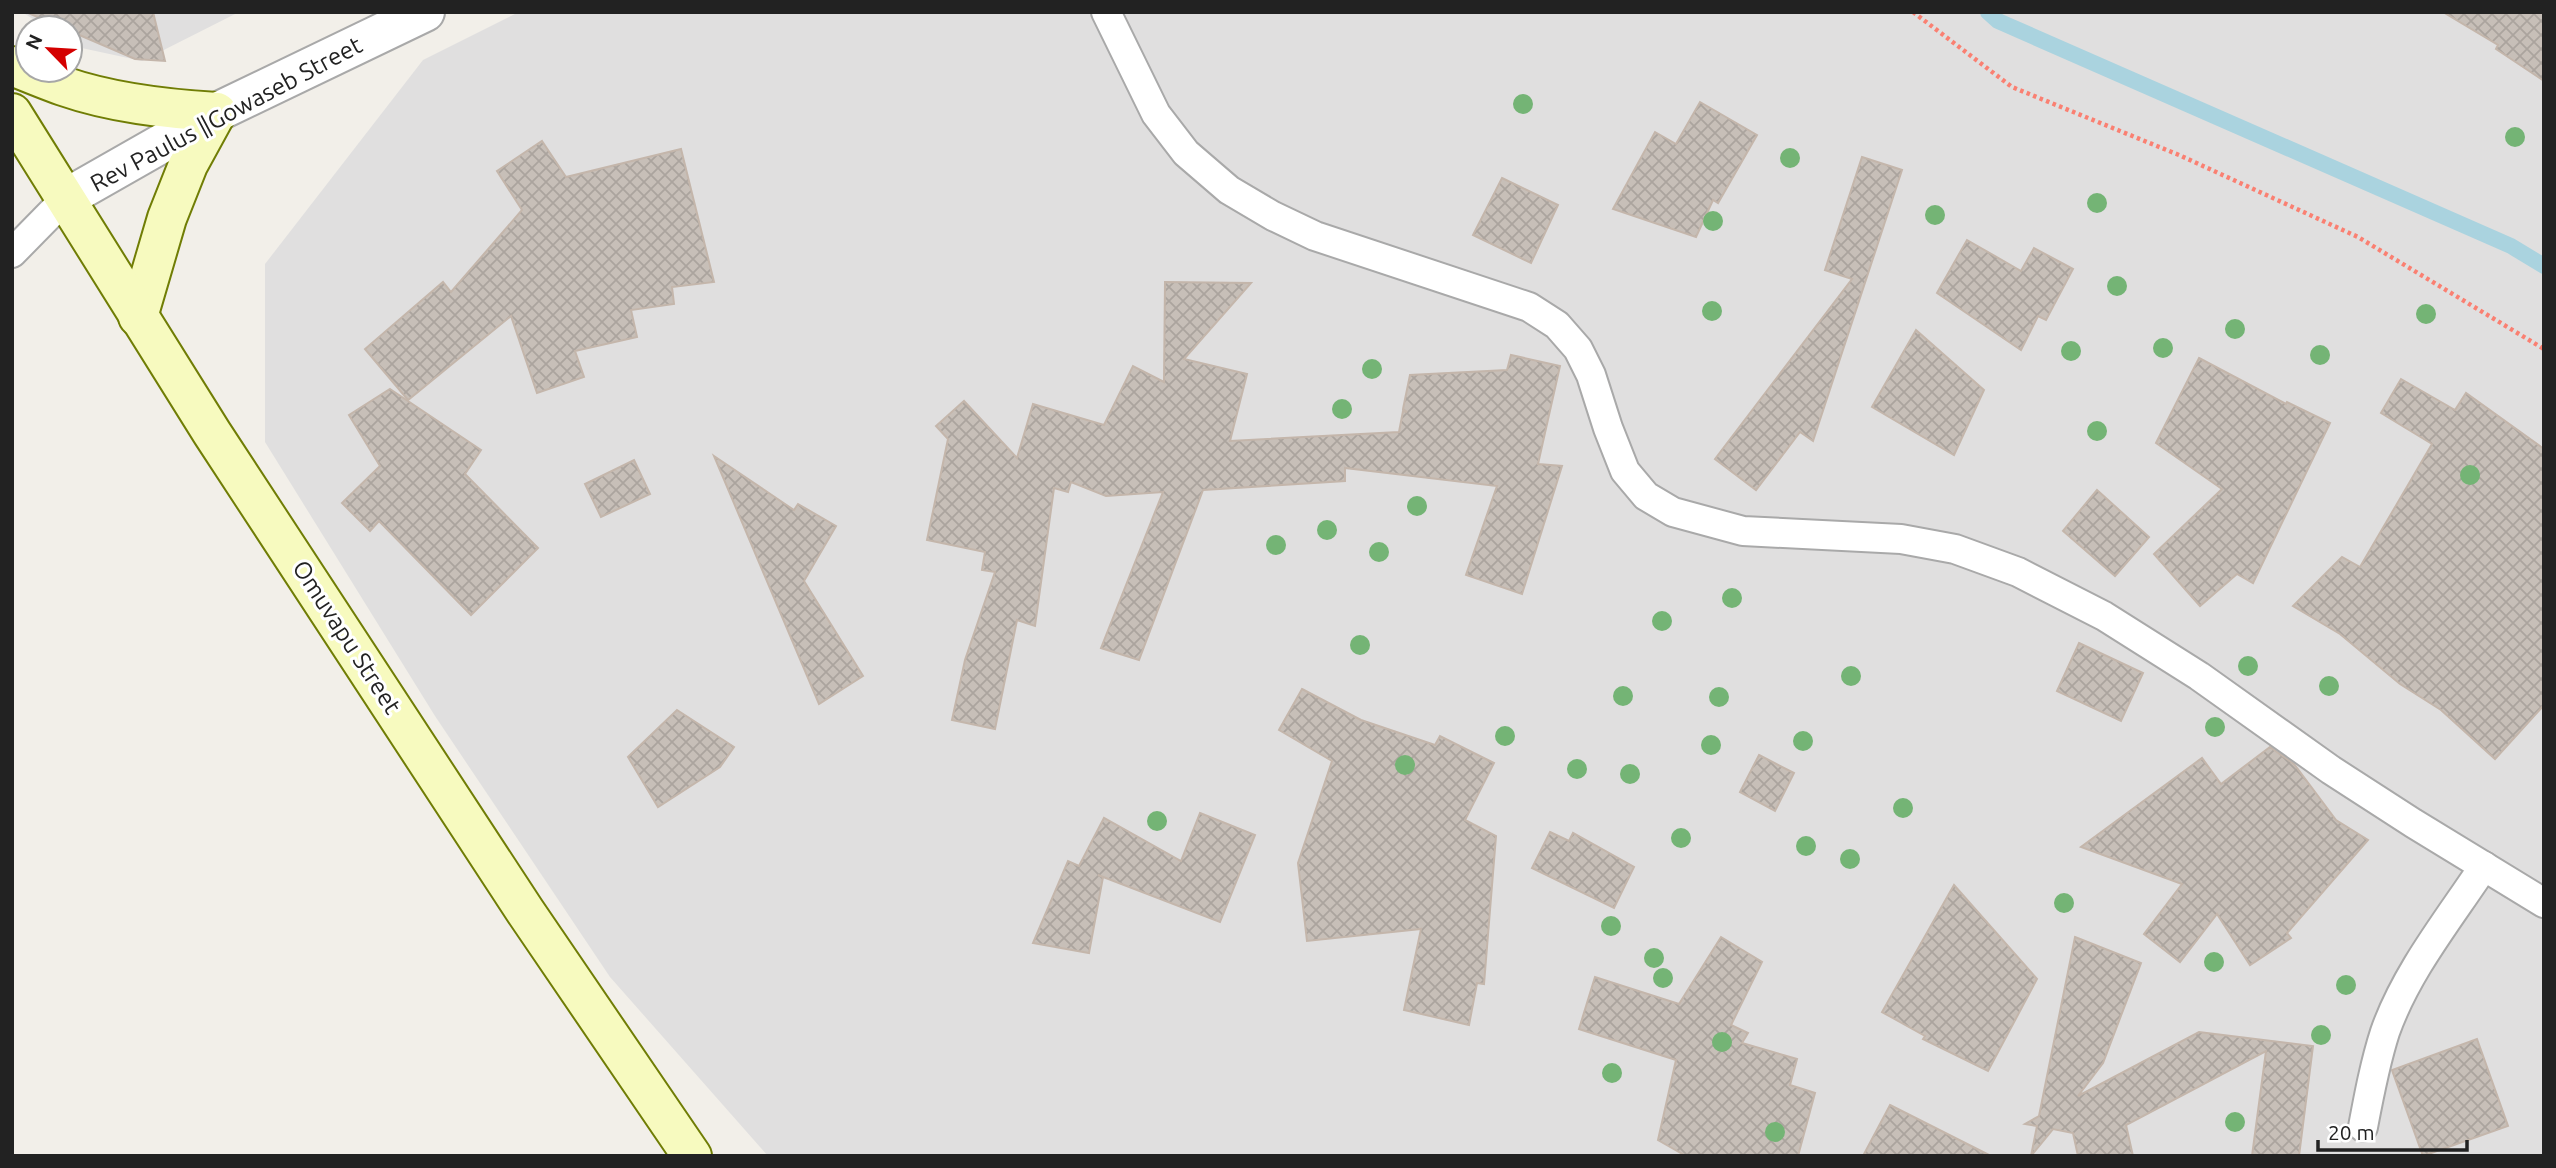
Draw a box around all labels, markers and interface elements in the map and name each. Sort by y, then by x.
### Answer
north arrow [14,14,84,84]
text: N [21,31,47,53]
street label: Rev Paulus ǁGowaseb Street [86,31,367,197]
street label: Omuvapu Street [287,555,407,719]
scale bar [2318,1108,2467,1152]
text: 20 m [2328,1120,2375,1144]

